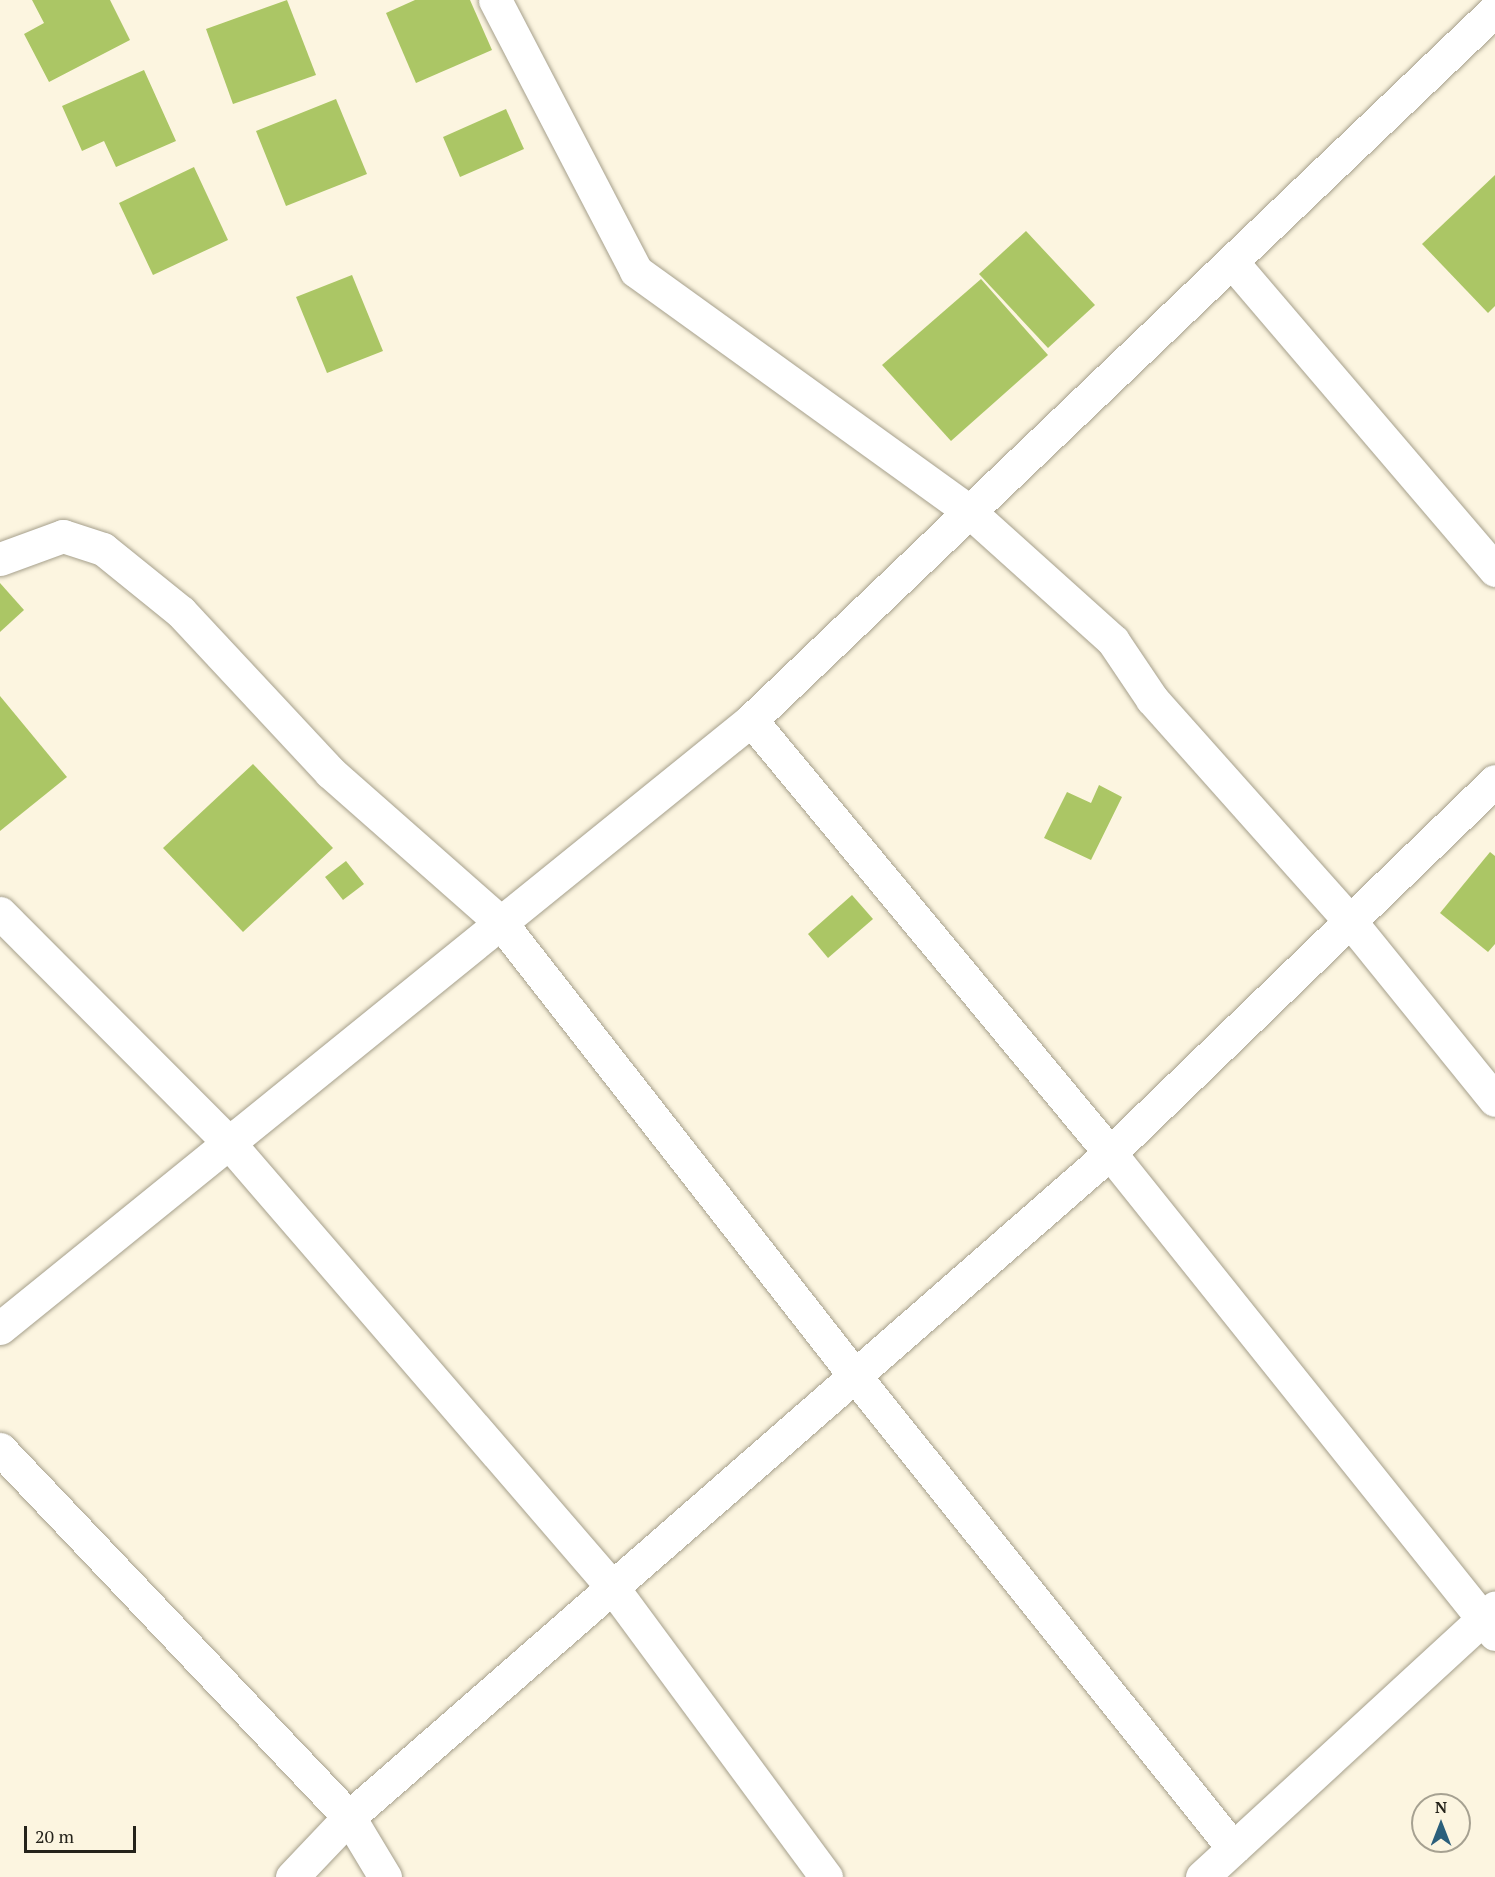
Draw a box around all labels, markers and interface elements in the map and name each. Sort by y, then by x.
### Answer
north arrow [1411,1793,1471,1853]
text: N [1435,1796,1447,1818]
scale bar [27,1814,140,1852]
text: 20 m [35,1824,74,1848]

